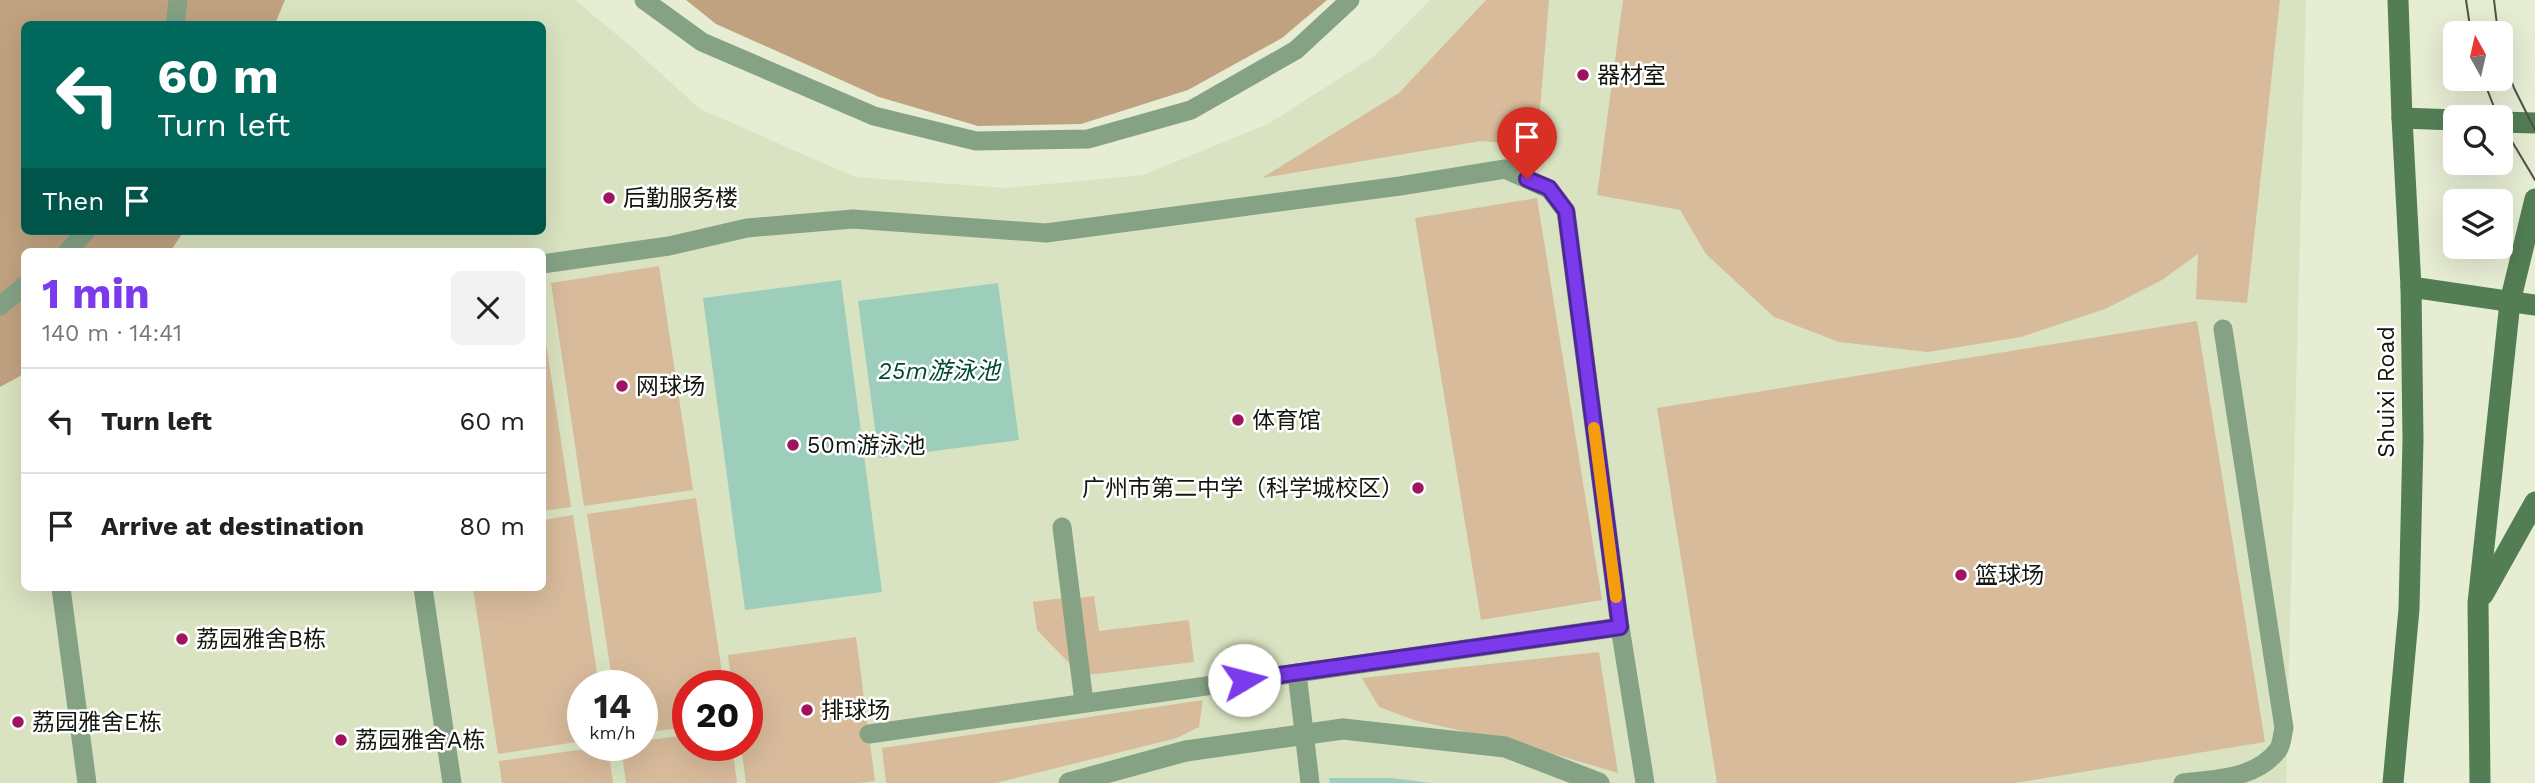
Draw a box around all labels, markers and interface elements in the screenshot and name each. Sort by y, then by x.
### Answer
north arrow [2443,21,2513,91]
map controls [2443,21,2513,259]
text: 60 m [157,47,279,105]
icon: left [42,49,133,140]
place label: 器材室 [1597,62,1666,89]
marker: 器材室 [1575,67,1591,83]
button: search [2443,105,2513,175]
text: Turn left [157,106,290,144]
pin [1497,107,1557,179]
icon: arrive [1508,118,1546,156]
icon: arrive [118,182,156,220]
place label: 后勤服务楼 [623,185,738,212]
text: Then [42,186,104,216]
button: layers [2443,189,2513,259]
marker: 后勤服务楼 [601,190,617,206]
text: 1 min [42,269,150,318]
button: close [451,271,525,345]
text: 140 m · 14:41 [42,320,182,347]
street label: Shuixi Road [2373,326,2400,458]
water label: 25m游泳池 [878,357,1002,385]
place label: 网球场 [636,373,705,400]
marker: 网球场 [614,378,630,394]
icon: left [42,402,80,440]
text: Turn left [101,406,212,436]
text: 60 m [459,406,525,436]
place label: 体育馆 [1252,407,1321,434]
marker: 体育馆 [1230,412,1246,428]
place label: 50m游泳池 [807,432,926,459]
marker: 50m游泳池 [785,437,801,453]
place label: 广州市第二中学（科学城校区） [1082,475,1404,502]
marker: 广州市第二中学（科学城校区） [1410,480,1426,496]
icon: arrive [42,507,80,545]
text: Arrive at destination [101,511,364,541]
text: 80 m [459,511,525,541]
place label: 篮球场 [1975,562,2044,589]
marker: 篮球场 [1953,567,1969,583]
place label: 荔园雅舍B栋 [196,626,326,653]
marker: 荔园雅舍B栋 [174,631,190,647]
position arrow [1207,643,1281,717]
speed limit sign: 20 [672,670,763,761]
text: 14 [594,685,631,727]
place label: 排球场 [821,697,890,724]
marker: 排球场 [799,702,815,718]
place label: 荔园雅舍E栋 [32,709,162,736]
marker: 荔园雅舍E栋 [10,714,26,730]
text: km/h [589,722,636,743]
place label: 荔园雅舍A栋 [355,727,485,754]
marker: 荔园雅舍A栋 [333,732,349,748]

